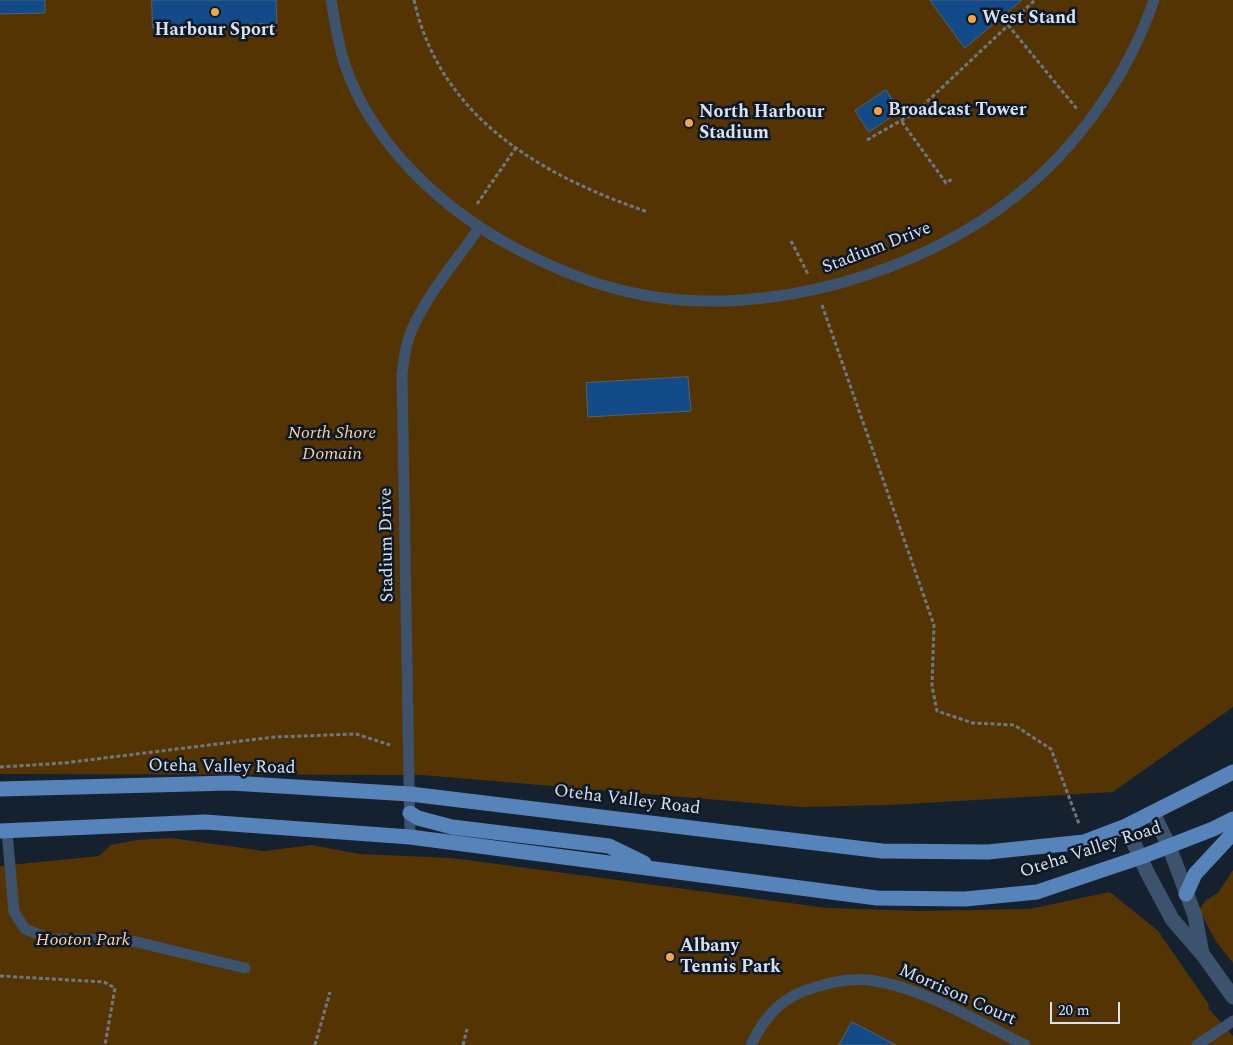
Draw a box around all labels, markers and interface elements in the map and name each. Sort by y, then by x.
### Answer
marker: Harbour Sport [209,6,221,18]
place label: West Stand [982,8,1077,30]
marker: West Stand [966,13,978,25]
place label: Harbour Sport [155,20,275,42]
place label: Broadcast Tower [888,100,1026,122]
place label: North Harbour Stadium [699,102,824,144]
marker: Broadcast Tower [872,105,884,117]
marker: North Harbour Stadium [683,117,695,129]
street label: Stadium Drive [820,218,934,280]
park label: North Shore Domain [288,423,376,466]
street label: Stadium Drive [376,487,400,603]
street label: Oteha Valley Road [148,756,296,780]
street label: Oteha Valley Road [553,781,701,821]
street label: Oteha Valley Road [1018,818,1164,884]
park label: Hooton Park [36,930,130,952]
place label: Albany Tennis Park [680,936,781,979]
marker: Albany Tennis Park [664,951,676,963]
street label: Morrison Court [895,961,1019,1031]
scale bar [1053,992,1123,1024]
text: 20 m [1058,999,1090,1022]

